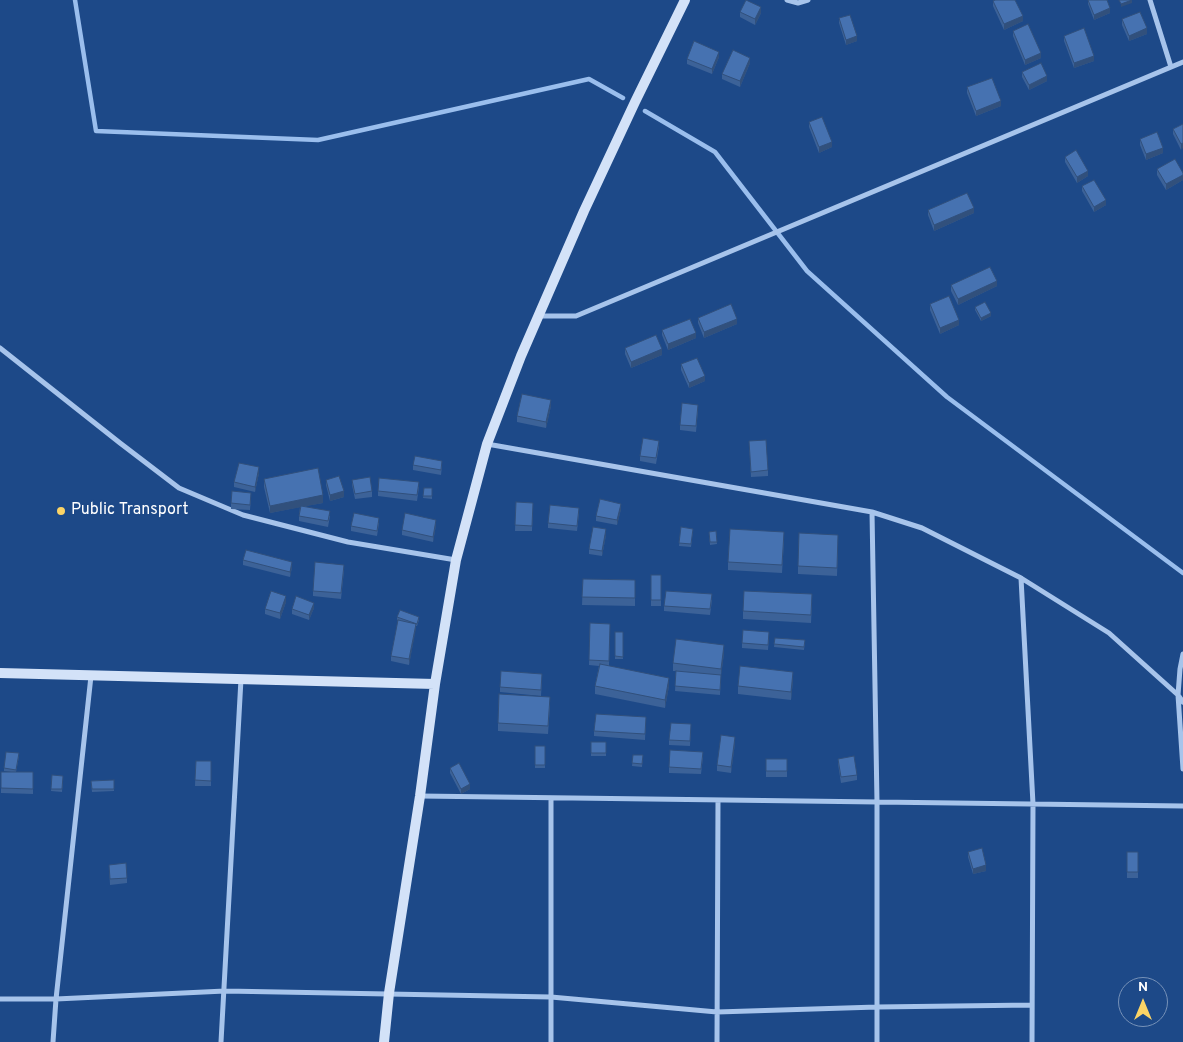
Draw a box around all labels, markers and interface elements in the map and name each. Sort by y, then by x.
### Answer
place label: Public Transport [71,501,188,521]
marker: Public Transport [55,505,67,517]
north arrow [1118,977,1168,1027]
text: N [1138,979,1148,996]

